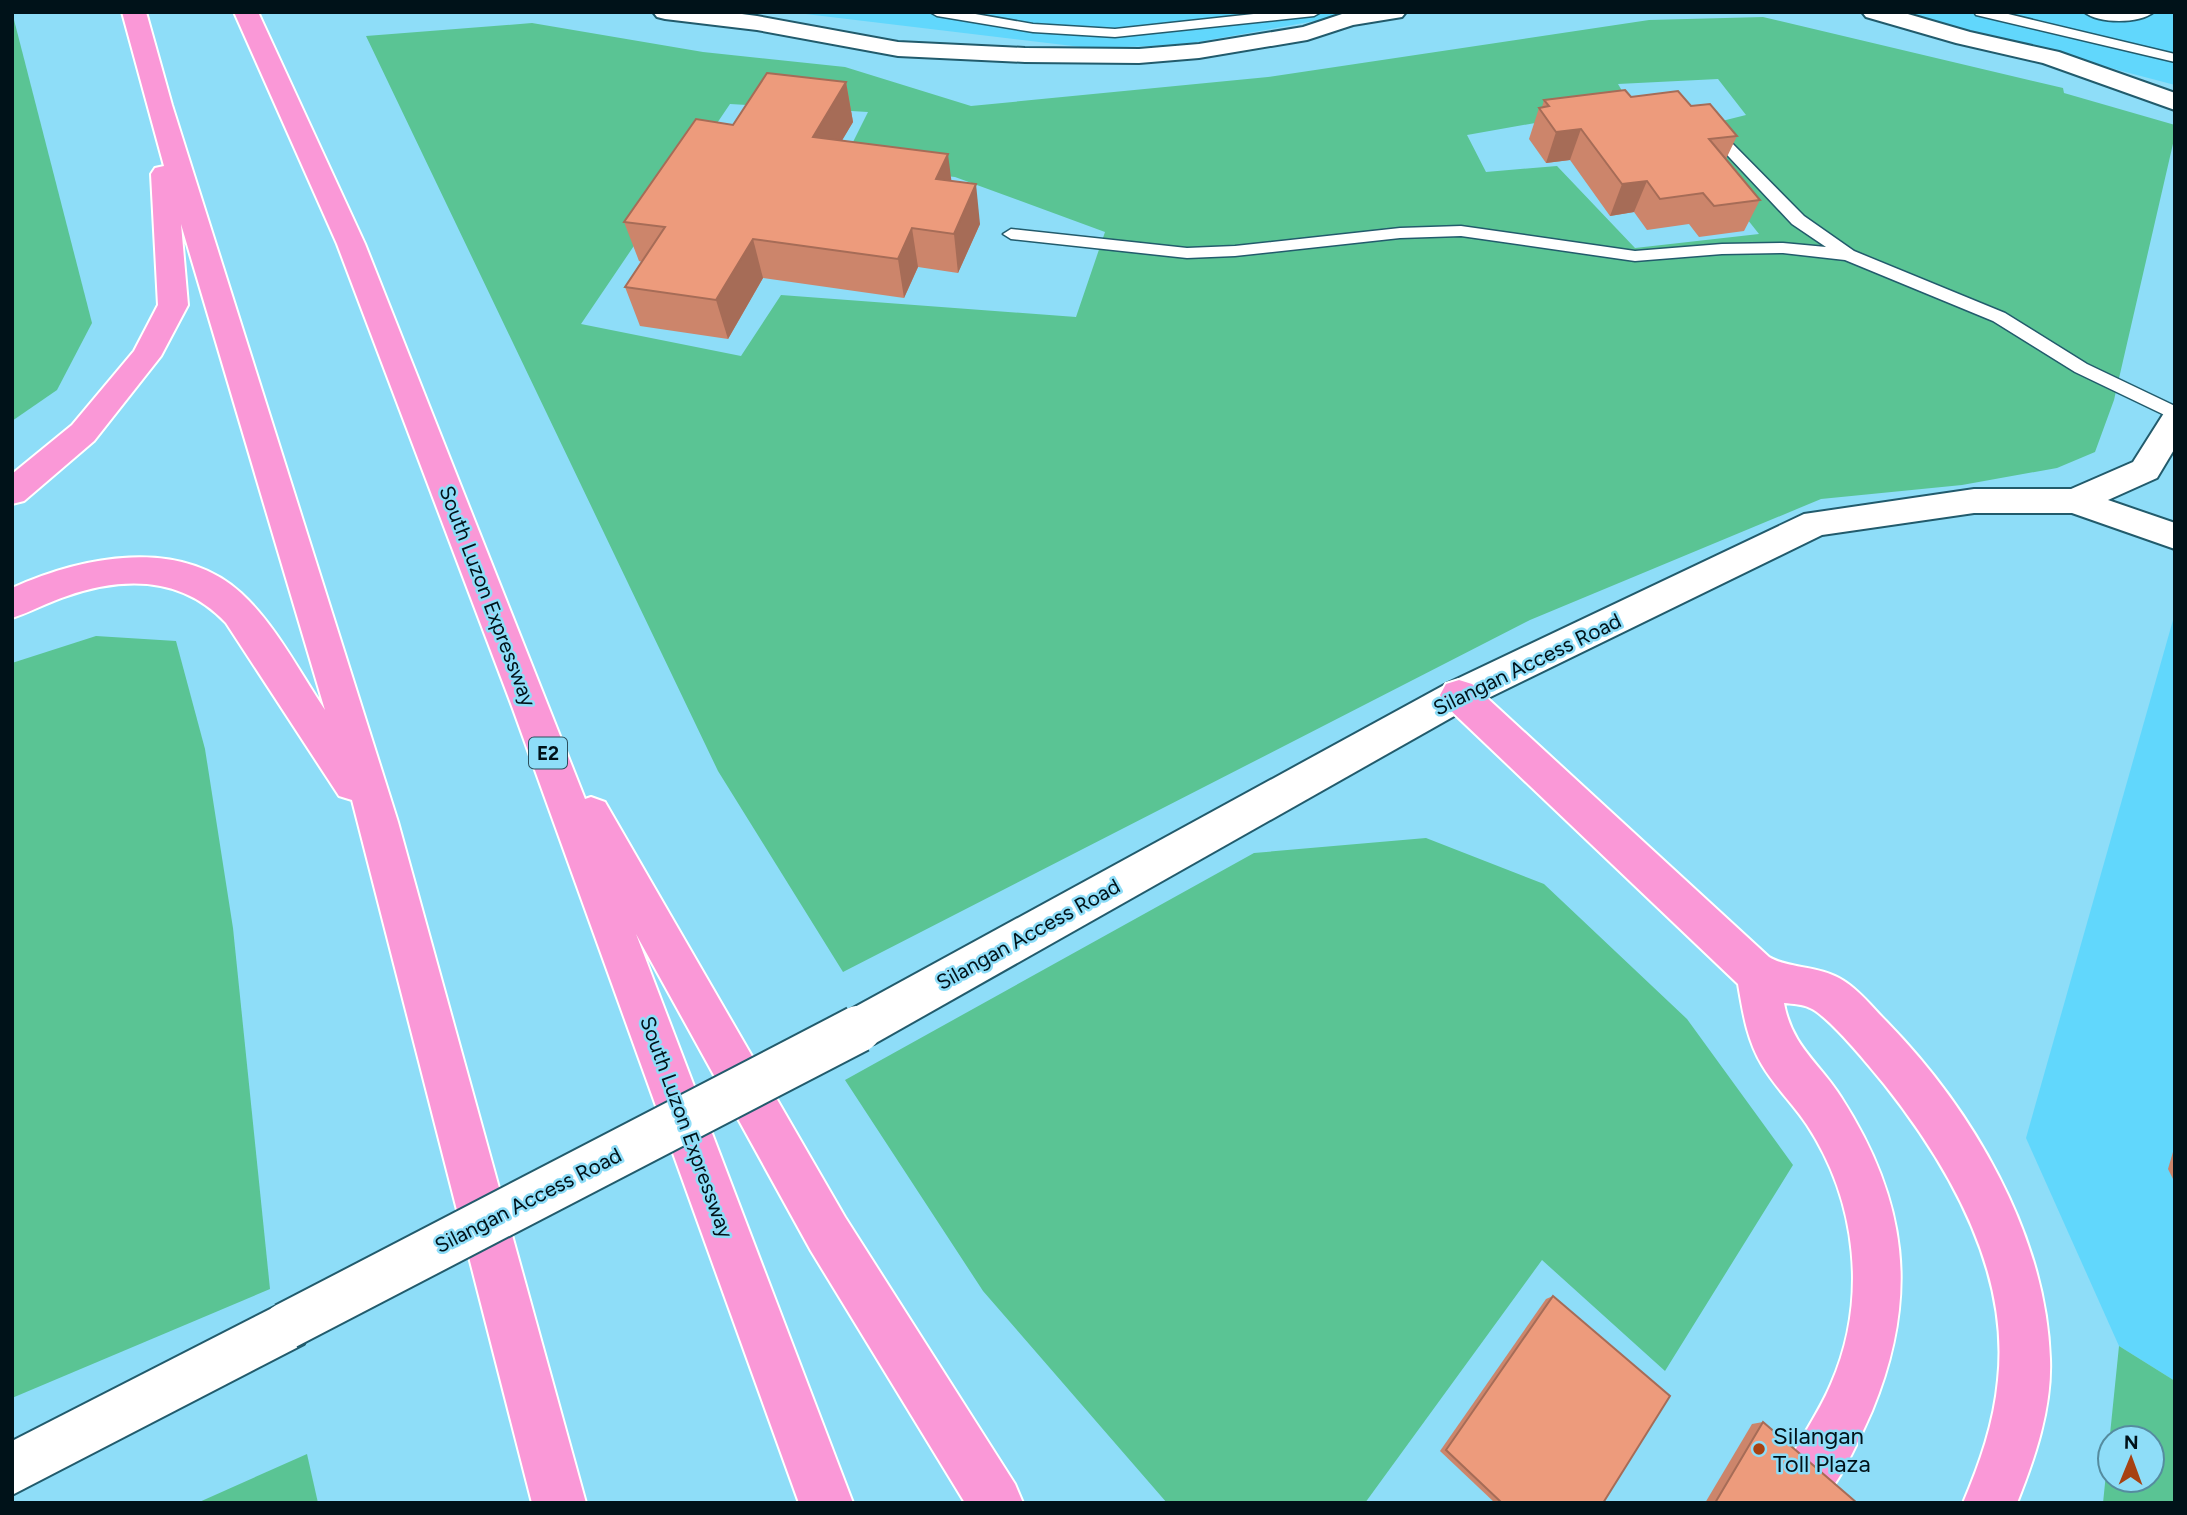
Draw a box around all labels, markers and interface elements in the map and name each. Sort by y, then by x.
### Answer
street label: South Luzon Expressway [434,482,542,710]
street label: Silangan Access Road [1429,608,1625,720]
road number: E2 [529,738,567,768]
street label: Silangan Access Road [932,873,1124,995]
street label: South Luzon Expressway [635,1013,739,1241]
street label: Silangan Access Road [430,1142,626,1258]
place label: Silangan Toll Plaza [1773,1421,1871,1478]
north arrow [2096,1424,2166,1494]
text: N [2124,1431,2139,1454]
marker: Silangan Toll Plaza [1751,1441,1767,1457]

